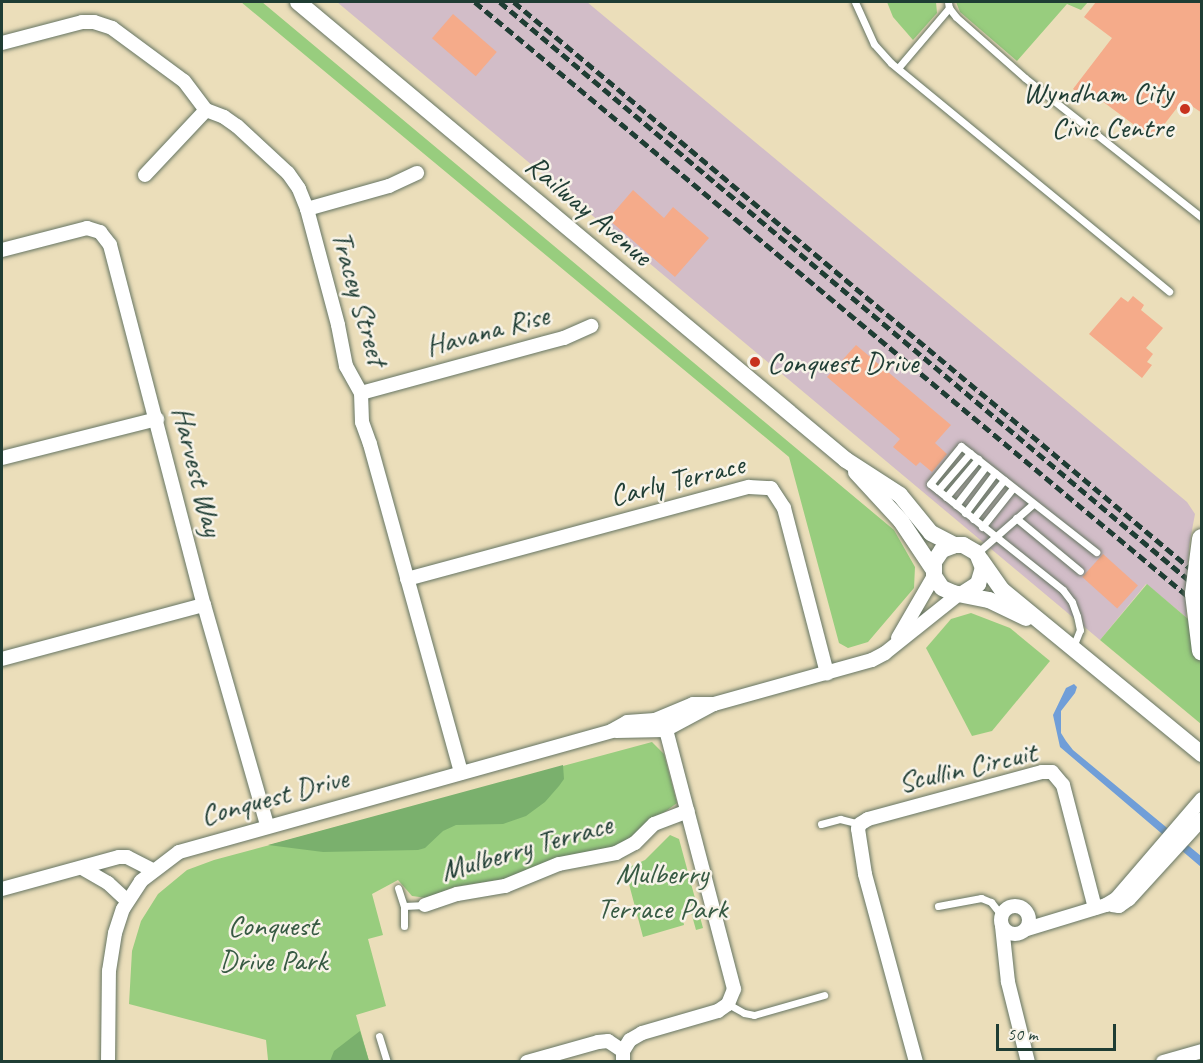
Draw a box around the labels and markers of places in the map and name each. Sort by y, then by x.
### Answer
place label: Wyndham City Civic Centre [1023,74,1173,144]
marker: Wyndham City Civic Centre [1178,102,1192,116]
place label: Conquest Drive [767,344,919,380]
marker: Conquest Drive [748,355,762,369]

